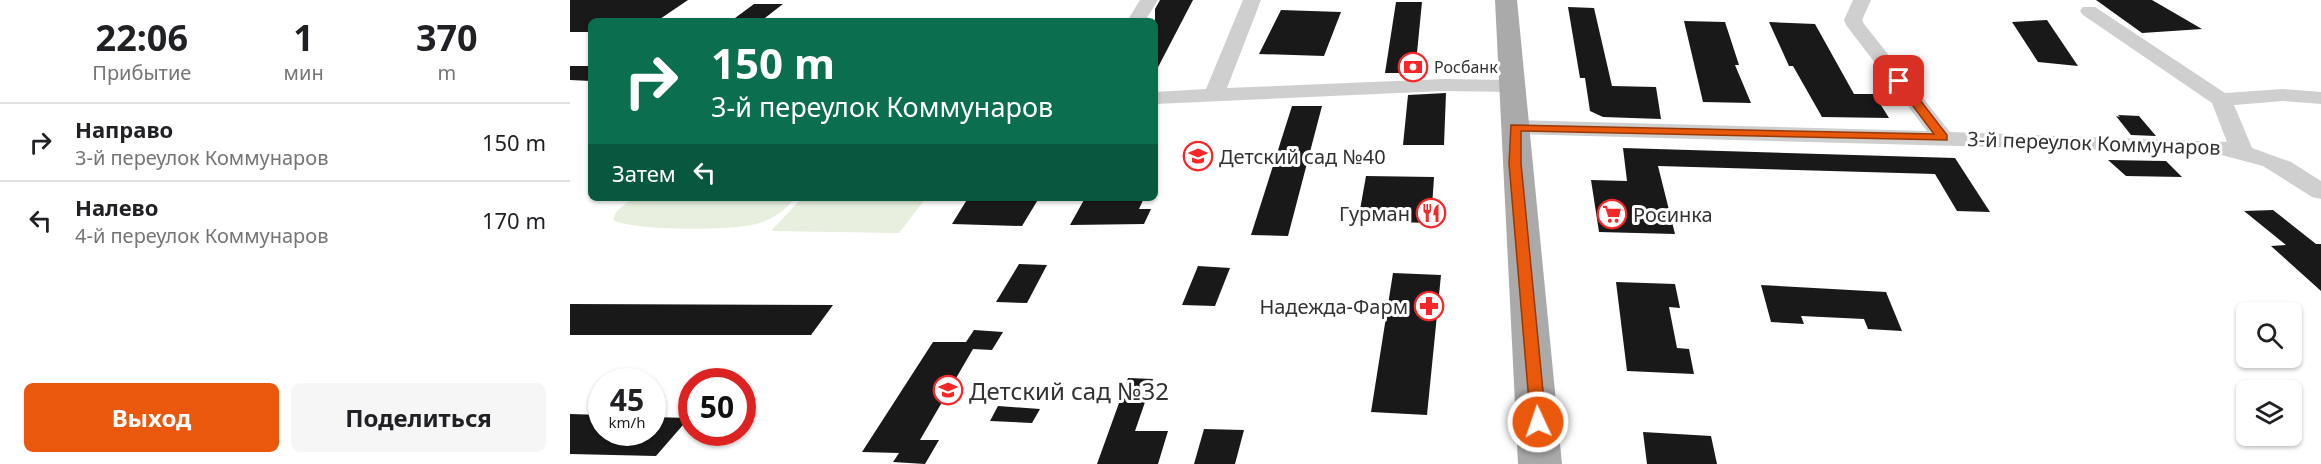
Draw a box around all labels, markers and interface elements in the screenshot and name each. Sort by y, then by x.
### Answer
text: 22:06 [96,13,188,62]
text: 1 [293,13,314,62]
text: 370 [416,13,478,62]
text: 150 m [711,34,835,91]
icon: right [612,42,690,120]
bank icon: Росбанк [1397,51,1429,83]
pin [1873,55,1924,106]
place label: Росбанк [1434,56,1498,78]
text: Прибытие [92,59,191,86]
text: мин [284,59,324,86]
text: m [437,59,456,86]
icon: arrive [1882,64,1915,97]
text: 3-й переулок Коммунаров [711,88,1053,125]
text: Направо [75,114,173,144]
street label: 3-й переулок Коммунаров [1967,125,2221,161]
icon: right [24,126,57,159]
text: 150 m [482,127,546,157]
school or university icon: Детский сад №40 [1182,140,1214,172]
place label: Детский сад №40 [1219,143,1386,170]
text: 3-й переулок Коммунаров [75,144,328,171]
icon: left [688,156,721,189]
text: Затем [612,158,676,188]
text: Налево [75,192,158,222]
restaurant icon: Гурман [1415,197,1447,229]
supermarket icon: Росинка [1596,198,1628,230]
place label: Гурман [1339,200,1410,227]
place label: Росинка [1633,201,1713,228]
icon: left [24,204,57,237]
text: 170 m [482,205,546,235]
text: 4-й переулок Коммунаров [75,222,328,249]
pharmacy icon: Надежда-Фарм [1413,290,1445,322]
place label: Надежда-Фарм [1259,293,1408,320]
map controls [2236,302,2302,446]
button: search [2236,302,2302,368]
speed limit sign: 50 [678,368,756,446]
school or university icon: Детский сад №32 [932,374,964,406]
place label: Детский сад №32 [969,374,1169,407]
text: 45 [610,379,644,420]
button: layers [2236,380,2302,446]
button: Выход [24,383,279,452]
button: Поделиться [291,383,546,452]
position arrow [1506,390,1570,454]
text: km/h [609,412,645,432]

